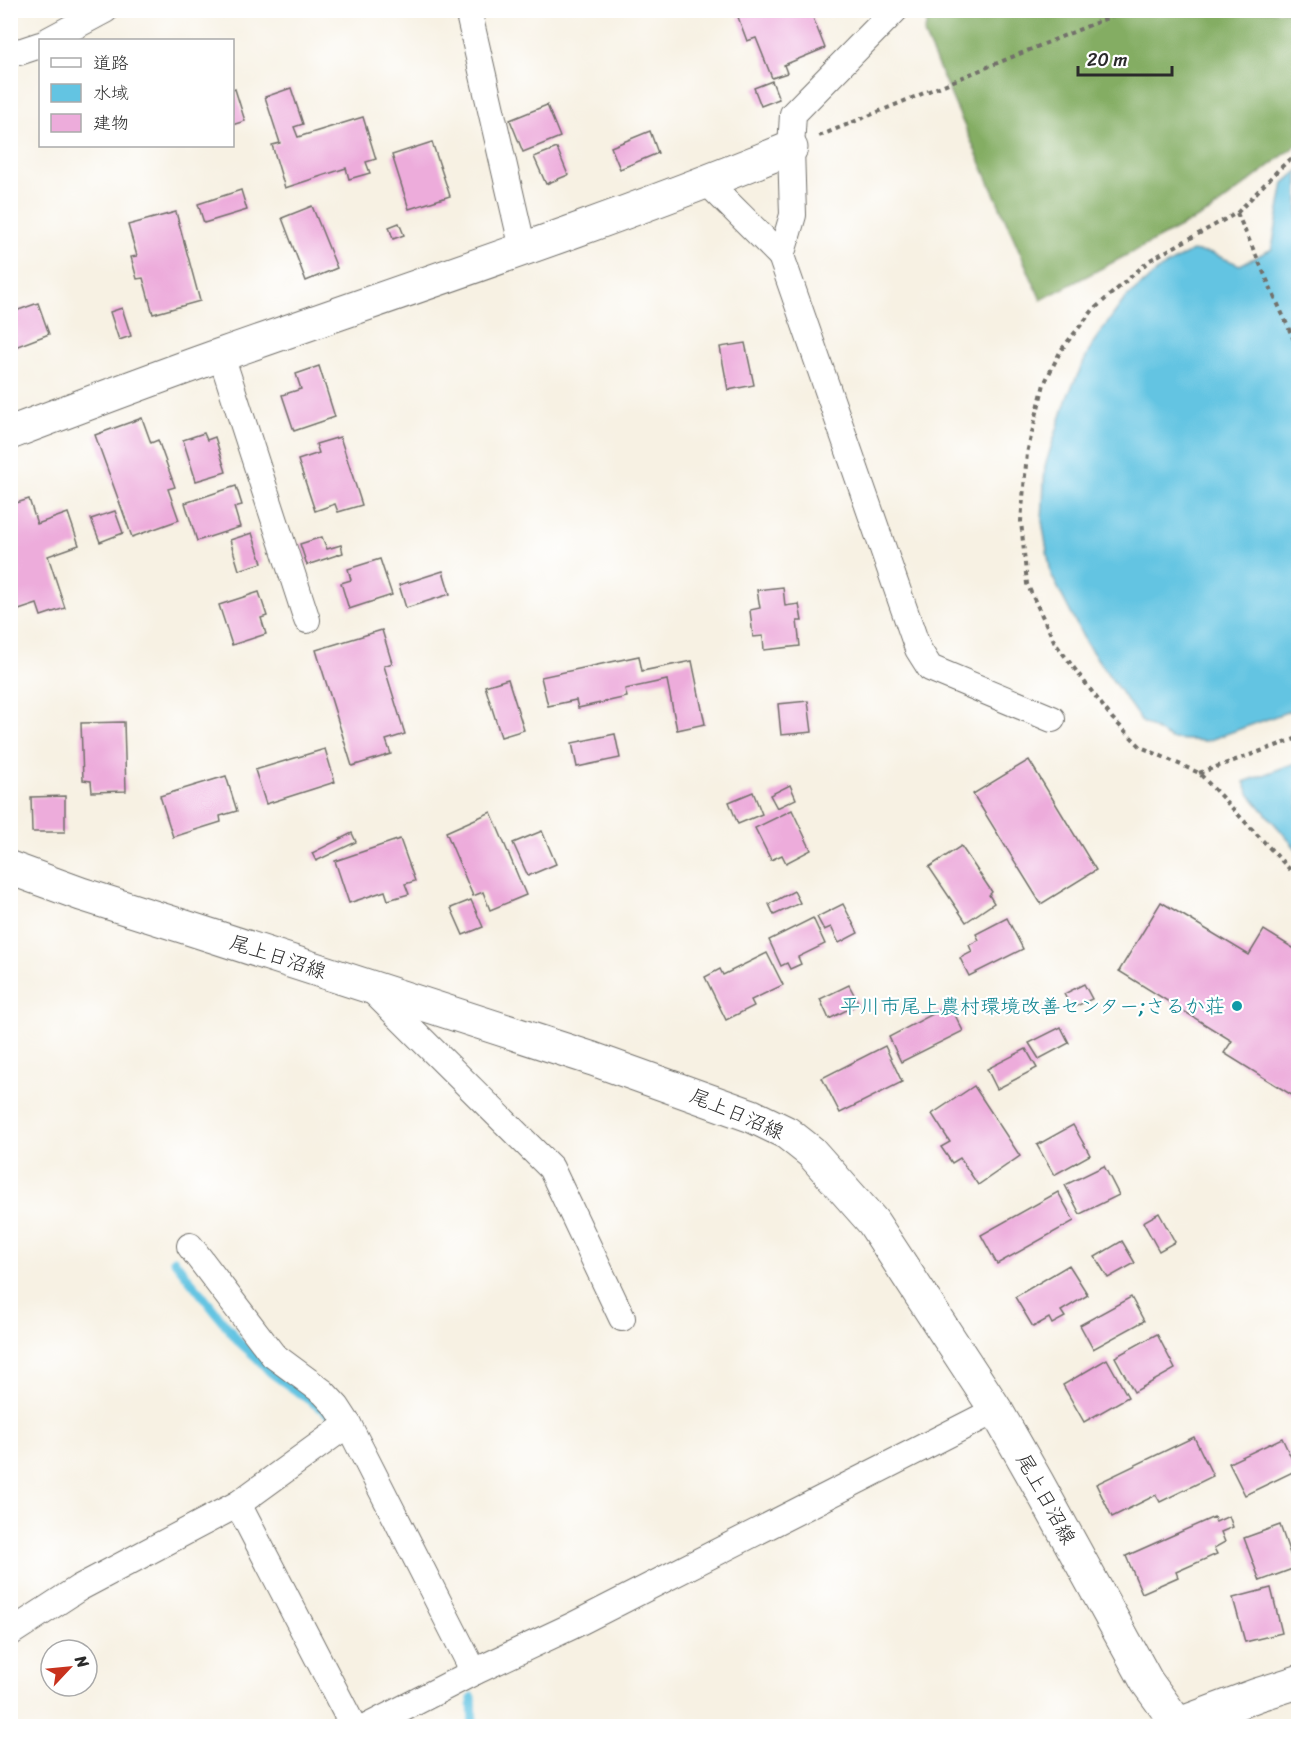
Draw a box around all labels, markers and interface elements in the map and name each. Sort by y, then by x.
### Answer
legend [39,39,234,147]
scale bar [1078,39,1172,77]
text: 20 m [1087,44,1127,76]
text: 道路 [93,47,129,79]
text: 水域 [93,77,129,109]
text: 建物 [93,107,129,139]
street label: 尾上日沼線 [225,925,331,989]
place label: 平川市尾上農村環境改善センター;さるか荘 [840,989,1225,1024]
marker: 平川市尾上農村環境改善センター;さるか荘 [1230,999,1244,1013]
street label: 尾上日沼線 [684,1078,790,1150]
street label: 尾上日沼線 [1006,1447,1086,1551]
north arrow [39,1638,99,1698]
text: N [66,1649,98,1674]

